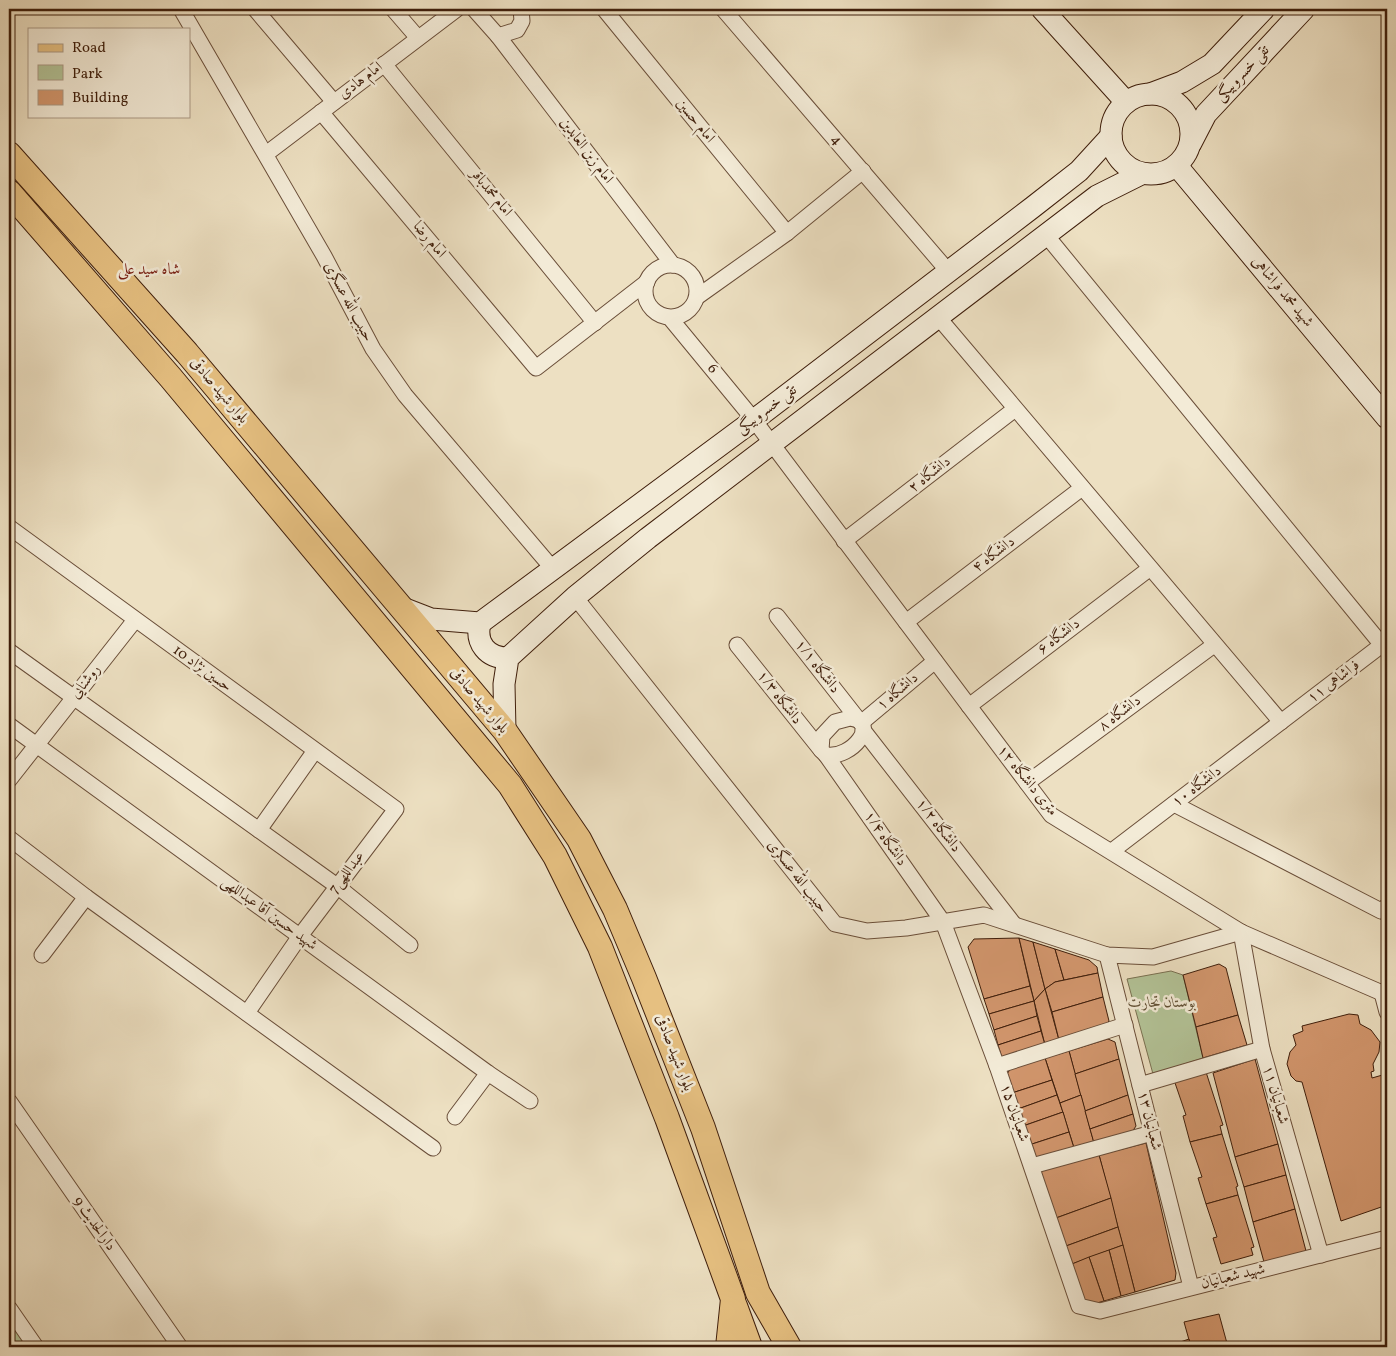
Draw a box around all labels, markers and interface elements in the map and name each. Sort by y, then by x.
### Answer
legend [28,28,190,118]
text: Road [72,38,106,59]
street label: تقی خسروبیگی [1211,41,1275,107]
street label: امام هادی [334,57,388,105]
text: Park [72,64,103,85]
text: Building [72,88,129,109]
street label: امام حسین [670,94,720,148]
street label: امام زین العابدین [553,113,618,189]
street label: 4 [825,130,847,150]
street label: امام محمدباقر [463,163,517,222]
street label: امام رضا [407,217,451,264]
street label: شهید محمد فراشاهی [1246,252,1318,332]
street label: حبیب الله عسگری [318,257,381,346]
district label: شاه سید علی [118,259,180,281]
street label: بلوار شهید صادقی [185,353,253,429]
street label: 6 [701,359,723,379]
street label: تقی خسروبیگی [732,380,802,440]
street label: دانشگاه ۲ [904,451,956,498]
street label: دانشگاه ۴ [968,531,1020,578]
street label: دانشگاه ۶ [1033,613,1085,660]
street label: دانشگاه ۱/۱ [789,635,845,698]
street label: حسین نژاد 10 [168,640,236,698]
street label: فراشاهی ۱۱ [1303,655,1365,709]
street label: روشنایی [66,660,106,704]
street label: بلوار شهید صادقی [445,663,513,739]
street label: دانشگاه ۱/۳ [751,666,807,729]
street label: دانشگاه ۱ [872,668,923,716]
street label: دانشگاه ۸ [1094,690,1146,737]
street label: ۱۲ متری دانشگاه [992,740,1063,821]
street label: دانشگاه ۱۰ [1167,761,1226,813]
street label: دانشگاه ۱/۲ [910,794,966,857]
street label: دانشگاه ۱/۴ [858,807,912,871]
street label: حبیب الله عسگری [762,834,835,918]
street label: عبداللهی7 [324,847,370,899]
street label: شهید حسین آقا عبداللهی [217,872,321,956]
park label: بوستان تجارت [1128,993,1196,1014]
street label: بلوار شهید صادقی [650,1012,698,1095]
street label: شعبانیان ۱۱ [1257,1063,1293,1127]
street label: شعبانیان ۱۵ [994,1081,1034,1145]
street label: شعبانیان ۱۳ [1132,1089,1166,1153]
street label: دارالحدیث 9 [67,1192,121,1256]
street label: شهید شعبانیان [1199,1259,1267,1295]

